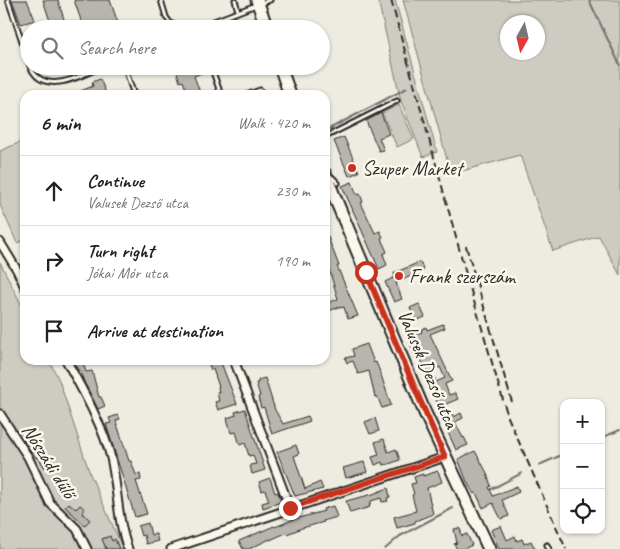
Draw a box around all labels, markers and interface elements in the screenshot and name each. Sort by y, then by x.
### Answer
north arrow [500,15,545,60]
search box [20,20,330,75]
icon: search [38,34,66,62]
text: Search here [78,36,155,60]
text: 6 min [40,110,81,136]
text: Walk · 420 m [238,113,310,133]
place label: Szuper Market [362,156,466,181]
marker: Szuper Market [346,162,358,174]
text: Continue [87,169,144,193]
icon: ahead [40,177,68,205]
text: 230 m [276,181,310,201]
text: Valusek Dezső utca [87,193,188,213]
text: Turn right [87,239,154,263]
icon: right [40,247,68,275]
text: 190 m [276,251,310,271]
route start [355,261,378,284]
text: Jókai Mór utca [87,263,168,283]
place label: Frank szerszám [409,264,517,289]
marker: Frank szerszám [393,270,405,282]
street label: Valusek Dezső utca [392,306,465,434]
icon: arrive [40,317,68,345]
text: Arrive at destination [87,319,223,343]
map controls [560,399,605,534]
button: + [560,399,605,444]
street label: Nószádi dűlő [16,419,83,505]
button: − [560,444,605,489]
button: locate [560,489,605,534]
route end [279,497,302,520]

